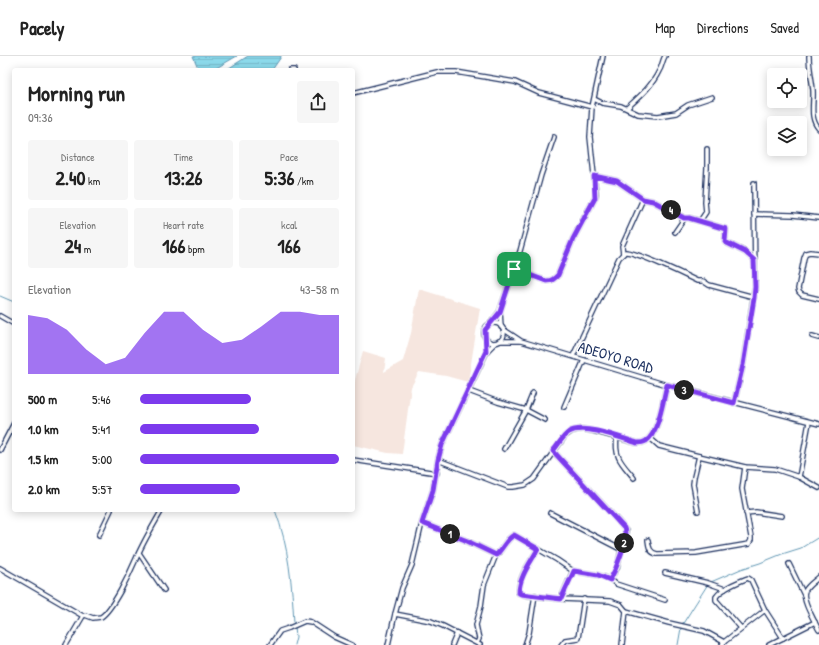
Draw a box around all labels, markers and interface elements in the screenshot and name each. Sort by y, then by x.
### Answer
text: Pacely [20,15,65,41]
text: Map [655,18,675,37]
text: Directions [697,18,748,37]
text: Saved [770,18,799,37]
map controls [767,68,807,156]
button: locate [767,68,807,108]
text: Morning run [28,78,125,108]
button: share [297,81,339,123]
text: 09:36 [28,108,53,126]
button: layers [767,116,807,156]
text: Distance [61,150,95,164]
text: Time [174,150,193,164]
text: Pace [280,150,298,164]
text: 2.40 [55,164,86,191]
text: 13:26 [164,164,203,191]
text: 5:36 [265,164,295,191]
text: km [86,174,100,188]
text: /km [295,174,314,188]
pin: 4 [661,200,681,220]
text: 4 [669,203,673,217]
text: Elevation [60,218,96,232]
text: Heart rate [163,218,204,232]
text: kcal [281,218,297,232]
text: 24 [64,232,81,259]
text: 166 [162,232,185,259]
text: 166 [278,232,301,259]
text: m [81,242,91,256]
text: bpm [185,242,205,256]
pin [497,252,531,286]
icon: arrive [503,258,525,280]
text: Elevation [28,280,71,298]
text: 43–58 m [300,280,339,298]
street label: ADEOYO ROAD [576,336,657,379]
pin: 3 [674,380,694,400]
text: 3 [682,383,686,397]
text: 500 m [28,390,57,408]
text: 5:46 [92,390,111,408]
text: 1.0 km [28,420,59,438]
text: 5:41 [92,420,110,438]
text: 1.5 km [28,450,58,468]
text: 5:00 [92,450,112,468]
text: 2.0 km [28,480,60,498]
text: 5:57 [92,480,112,498]
pin: 1 [440,524,460,544]
text: 1 [448,527,452,541]
pin: 2 [614,533,634,553]
text: 2 [621,536,627,550]

